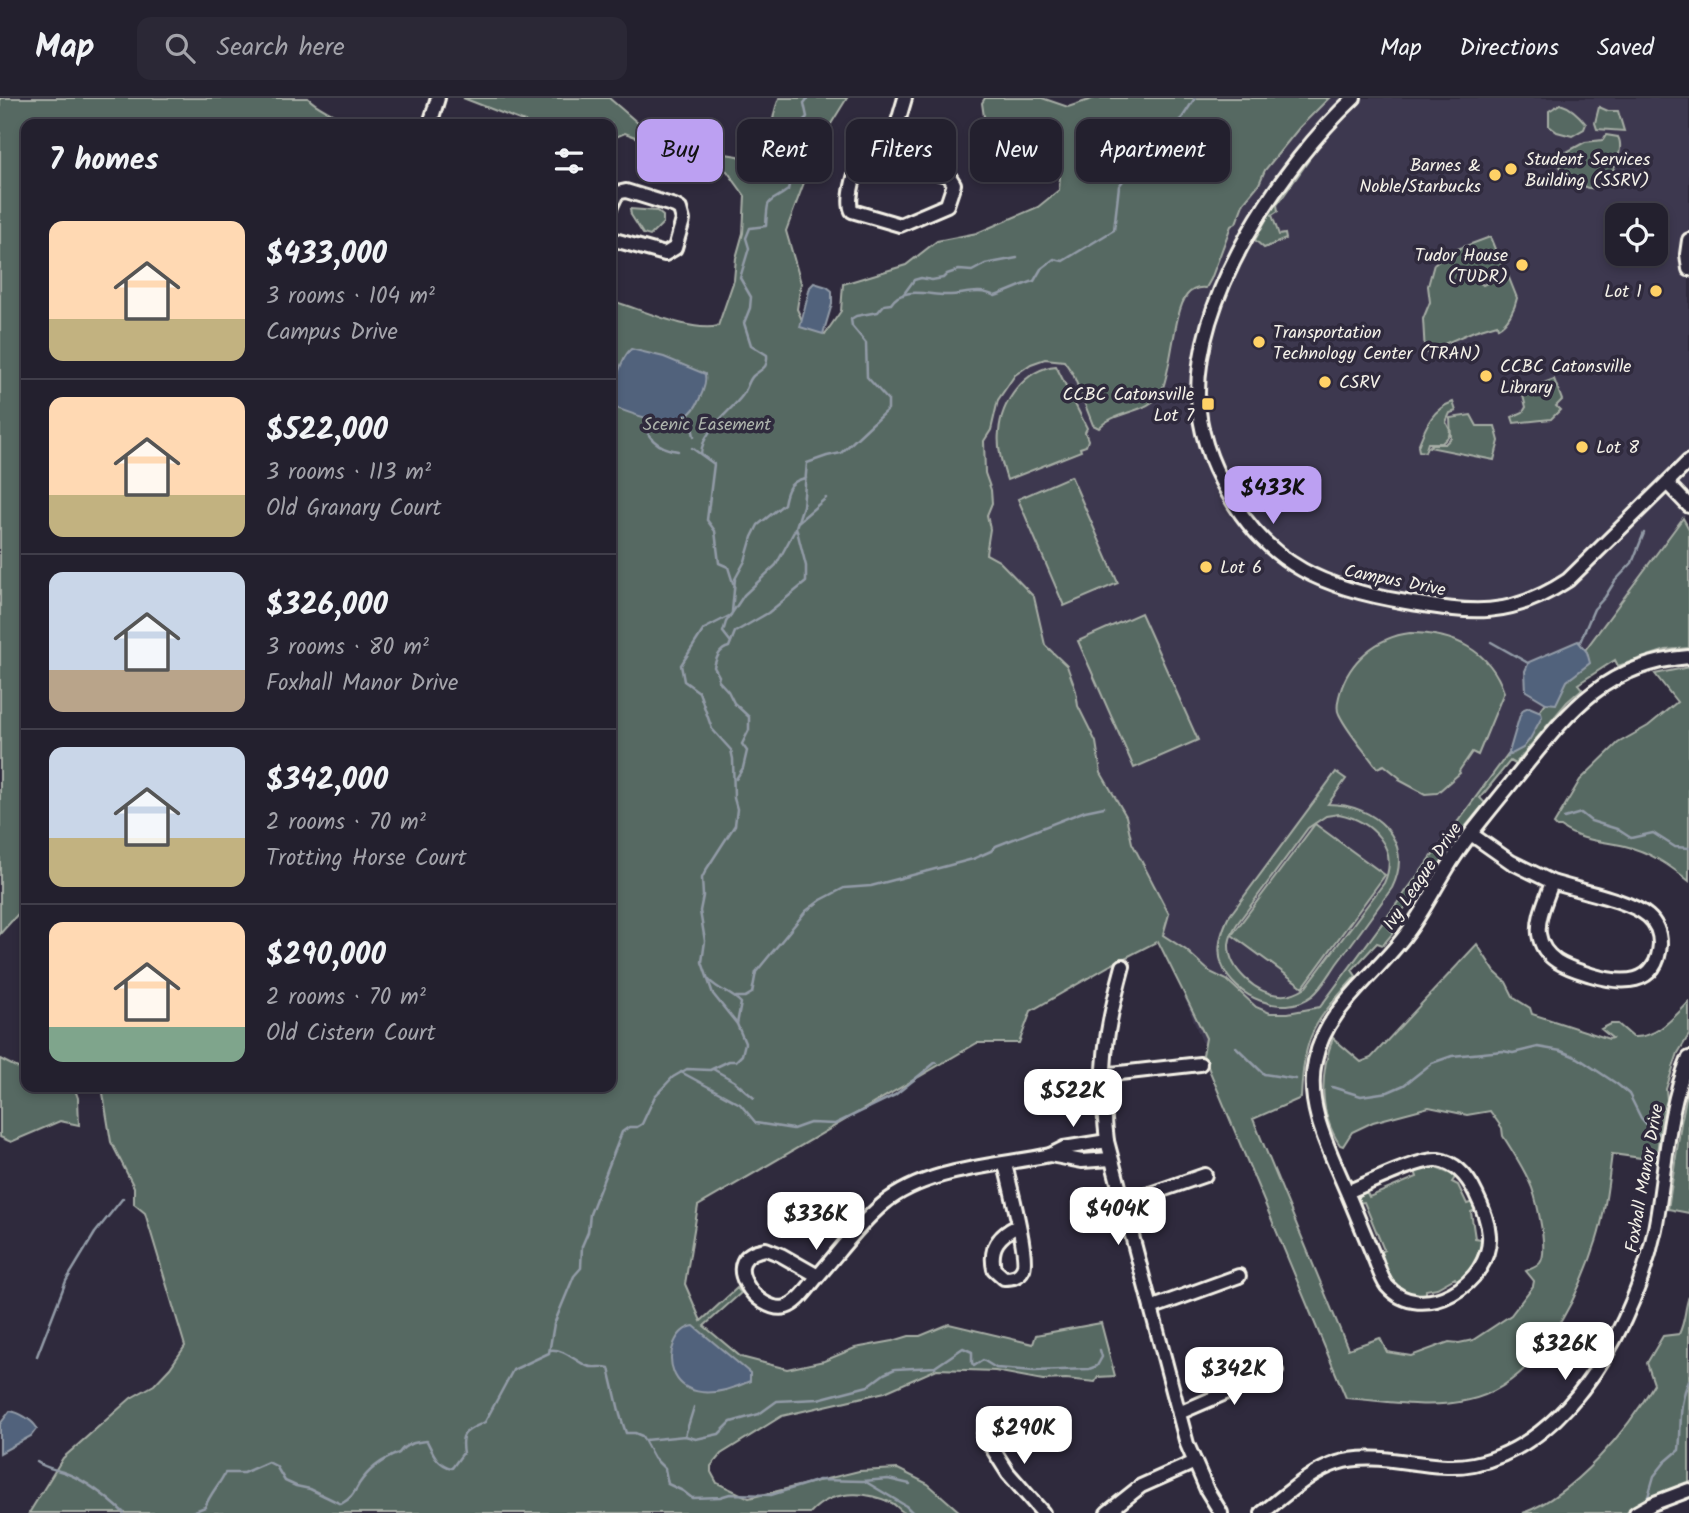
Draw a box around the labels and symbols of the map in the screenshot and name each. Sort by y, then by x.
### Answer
place label: Student Services Building (SSRV) [1525,146,1651,196]
place label: Barnes & Noble/Starbucks [1359,152,1481,202]
marker: Student Services Building (SSRV) [1503,161,1519,177]
marker: Barnes & Noble/Starbucks [1487,167,1503,183]
place label: Tudor House (TUDR) [1415,242,1508,292]
marker: Tudor House (TUDR) [1514,257,1530,273]
place label: Lot 1 [1604,278,1642,307]
marker: Lot 1 [1648,283,1664,299]
place label: Transportation Technology Center (TRAN) [1273,319,1481,369]
marker: Transportation Technology Center (TRAN) [1251,334,1267,350]
place label: CCBC Catonsville Library [1500,353,1631,403]
marker: CCBC Catonsville Library [1478,368,1494,384]
place label: CSRV [1339,369,1381,398]
marker: CSRV [1317,374,1333,390]
place label: CCBC Catonsville Lot 7 [1063,381,1195,431]
marker: CCBC Catonsville Lot 7 [1200,396,1216,412]
park label: Scenic Easement [643,411,772,440]
place label: Lot 8 [1596,434,1639,463]
marker: Lot 8 [1574,439,1590,455]
pin: $433K [1224,466,1322,526]
place label: Lot 6 [1220,554,1262,583]
street label: Campus Drive [1341,557,1448,606]
marker: Lot 6 [1198,559,1214,575]
street label: Ivy League Drive [1376,817,1470,937]
pin: $522K [1024,1070,1122,1129]
street label: Foxhall Manor Drive [1618,1102,1673,1255]
pin: $404K [1069,1188,1167,1247]
pin: $336K [767,1192,865,1252]
pin: $326K [1516,1322,1614,1382]
pin: $342K [1185,1348,1283,1407]
pin: $290K [975,1406,1073,1466]

